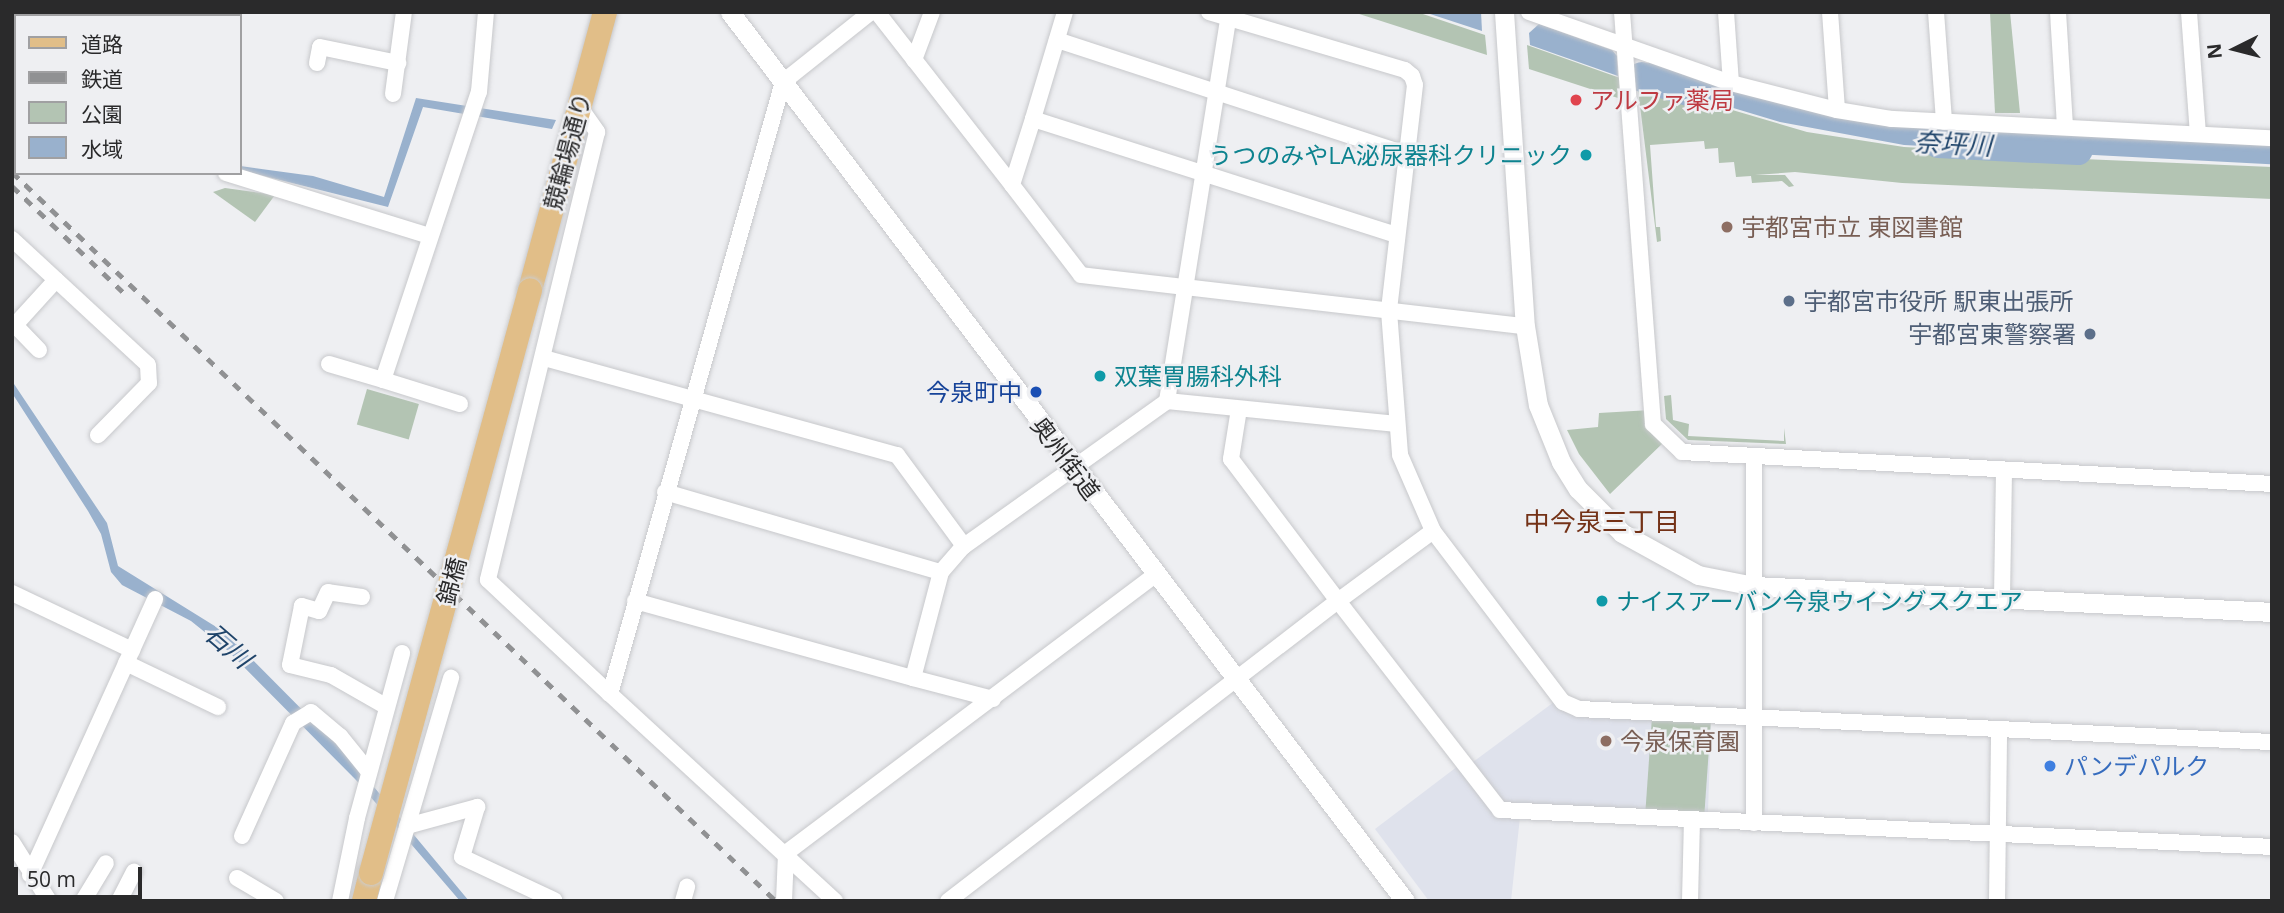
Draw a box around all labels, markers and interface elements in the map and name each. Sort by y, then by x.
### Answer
legend [14,14,242,175]
north arrow [2200,14,2270,84]
text: 道路 [81,30,123,58]
text: N [2200,42,2228,60]
text: 鉄道 [81,65,123,93]
place label: アルファ薬局 [1590,86,1734,114]
street label: 競輪場通り [538,89,596,213]
marker: アルファ薬局 [1568,92,1584,108]
text: 公園 [81,100,123,128]
water label: 奈坪川 [1913,126,1993,162]
text: 水域 [81,135,123,163]
place label: うつのみやLA泌尿器科クリニック [1208,141,1572,169]
marker: うつのみやLA泌尿器科クリニック [1578,147,1594,163]
place label: 宇都宮市立 東図書館 [1741,213,1963,241]
marker: 宇都宮市立 東図書館 [1719,219,1735,235]
place label: 宇都宮市役所 駅東出張所 [1803,287,2073,315]
marker: 宇都宮市役所 駅東出張所 [1781,293,1797,309]
place label: 宇都宮東警察署 [1908,320,2076,348]
marker: 宇都宮東警察署 [2082,326,2098,342]
place label: 双葉胃腸科外科 [1114,362,1282,390]
marker: 双葉胃腸科外科 [1092,368,1108,384]
place label: 今泉町中 [926,378,1022,406]
marker: 今泉町中 [1028,384,1044,400]
street label: 奥州街道 [1026,411,1106,505]
district label: 中今泉三丁目 [1524,506,1680,538]
street label: 錦橋 [431,554,471,608]
place label: ナイスアーバン今泉ウイングスクエア [1616,587,2023,615]
marker: ナイスアーバン今泉ウイングスクエア [1594,593,1610,609]
water label: 石川 [198,617,258,675]
place label: 今泉保育園 [1620,727,1740,755]
marker: 今泉保育園 [1598,733,1614,749]
place label: パンデパルク [2064,752,2208,780]
marker: パンデパルク [2042,758,2058,774]
scale bar [18,853,145,897]
text: 50 m [27,865,76,893]

